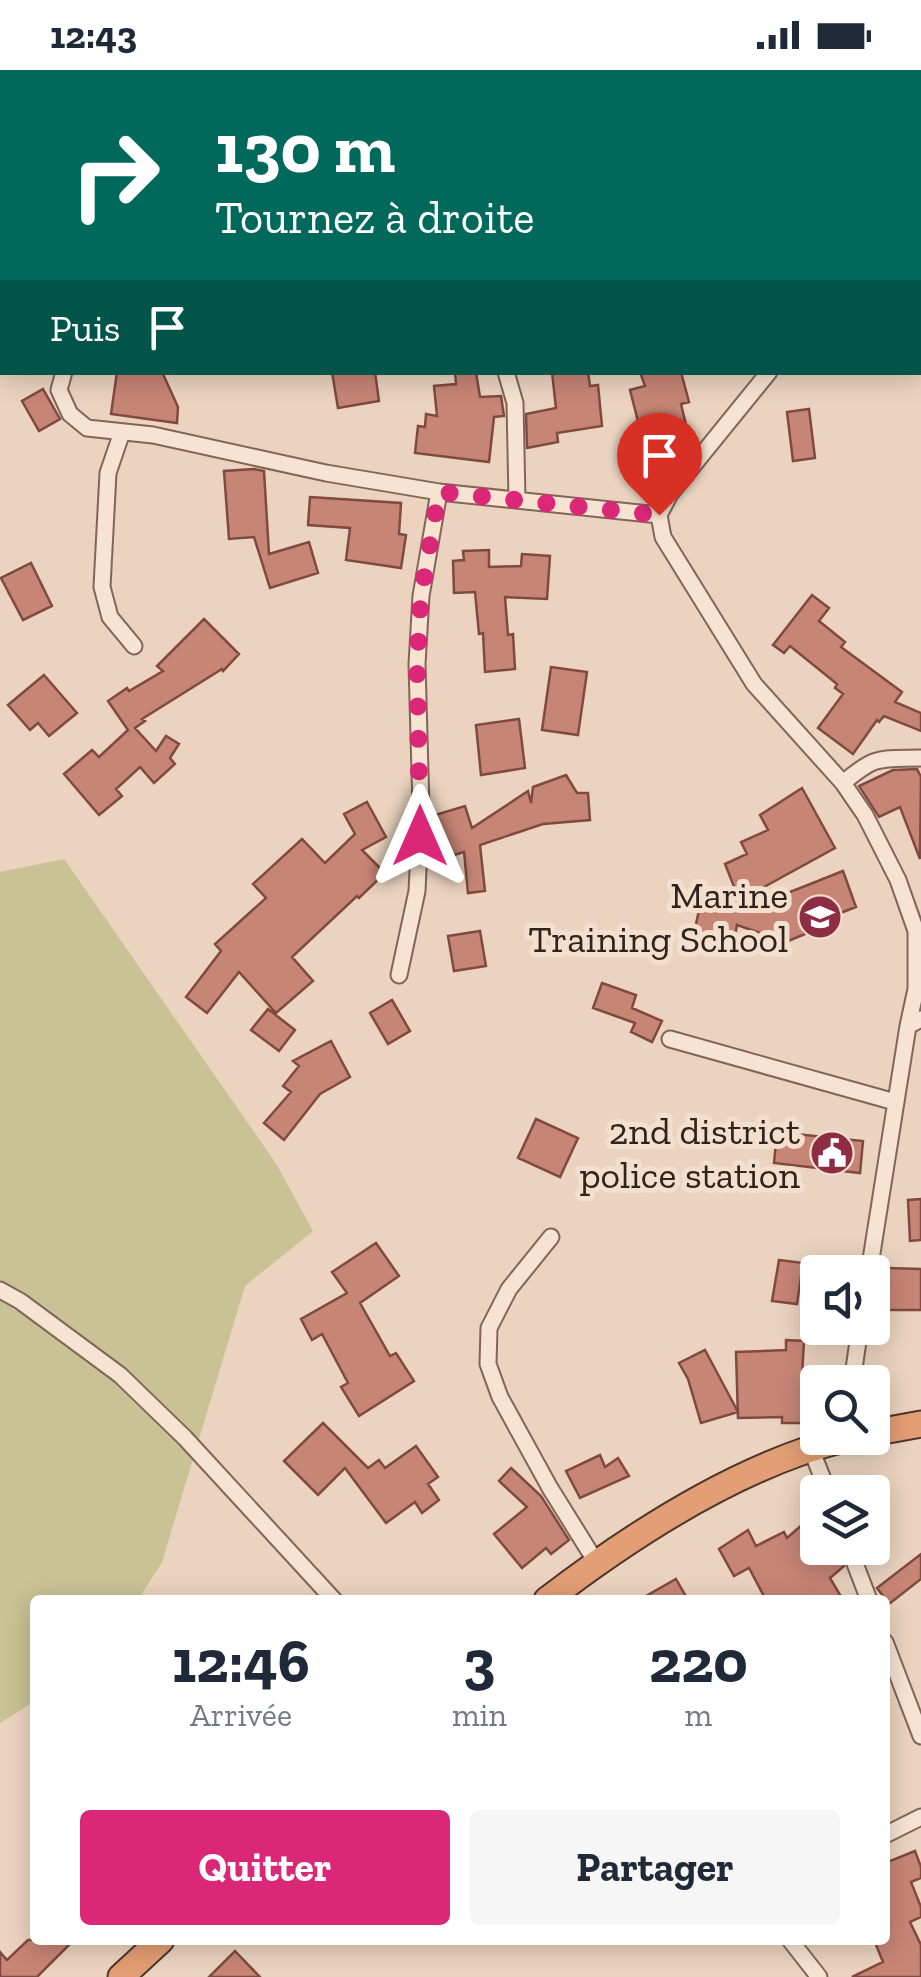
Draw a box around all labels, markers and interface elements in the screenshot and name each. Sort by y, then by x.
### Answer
text: 12:43 [50,12,137,58]
text: 130 m [215,106,395,190]
icon: right [50,110,180,240]
text: Tournez à droite [215,191,534,245]
icon: arrive [140,300,195,355]
text: Puis [50,305,120,351]
pin [617,413,702,516]
icon: arrive [632,428,687,483]
position arrow [368,784,472,888]
place label: Marine Training School [528,872,788,962]
school or university icon: Marine Training School [797,894,843,940]
place label: 2nd district police station [580,1108,800,1198]
public building icon: 2nd district police station [809,1130,855,1176]
map controls [800,1255,890,1565]
button: sound [800,1255,890,1345]
button: search [800,1365,890,1455]
button: layers [800,1475,890,1565]
text: 12:46 [172,1625,310,1697]
text: 3 [463,1625,495,1697]
text: 220 [649,1625,748,1697]
text: Arrivée [190,1696,292,1734]
text: min [452,1696,507,1734]
text: m [685,1696,712,1734]
button: Quitter [80,1810,450,1925]
button: Partager [470,1810,840,1925]

